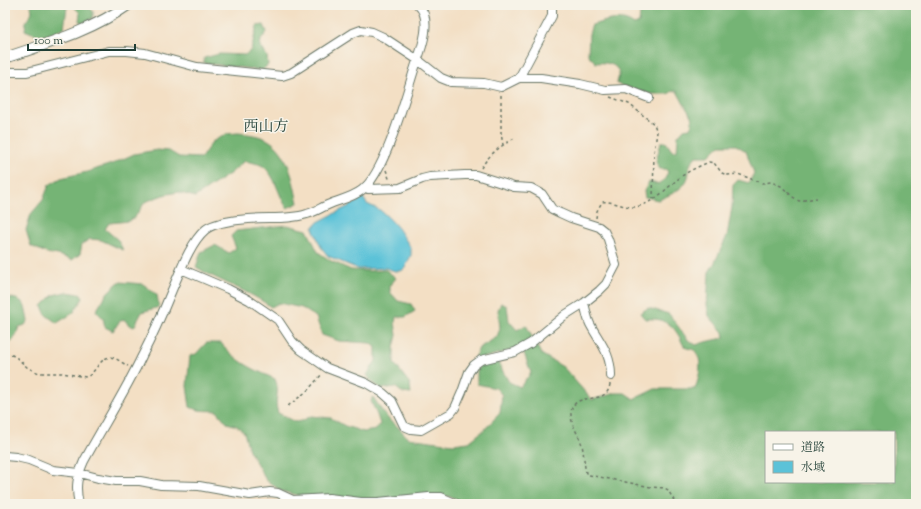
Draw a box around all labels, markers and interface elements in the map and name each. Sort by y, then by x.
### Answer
scale bar [28,26,135,52]
text: 100 m [34,32,63,50]
district label: 西山方 [243,117,289,138]
legend [765,431,895,483]
text: 道路 [801,439,825,457]
text: 水域 [801,459,825,477]

